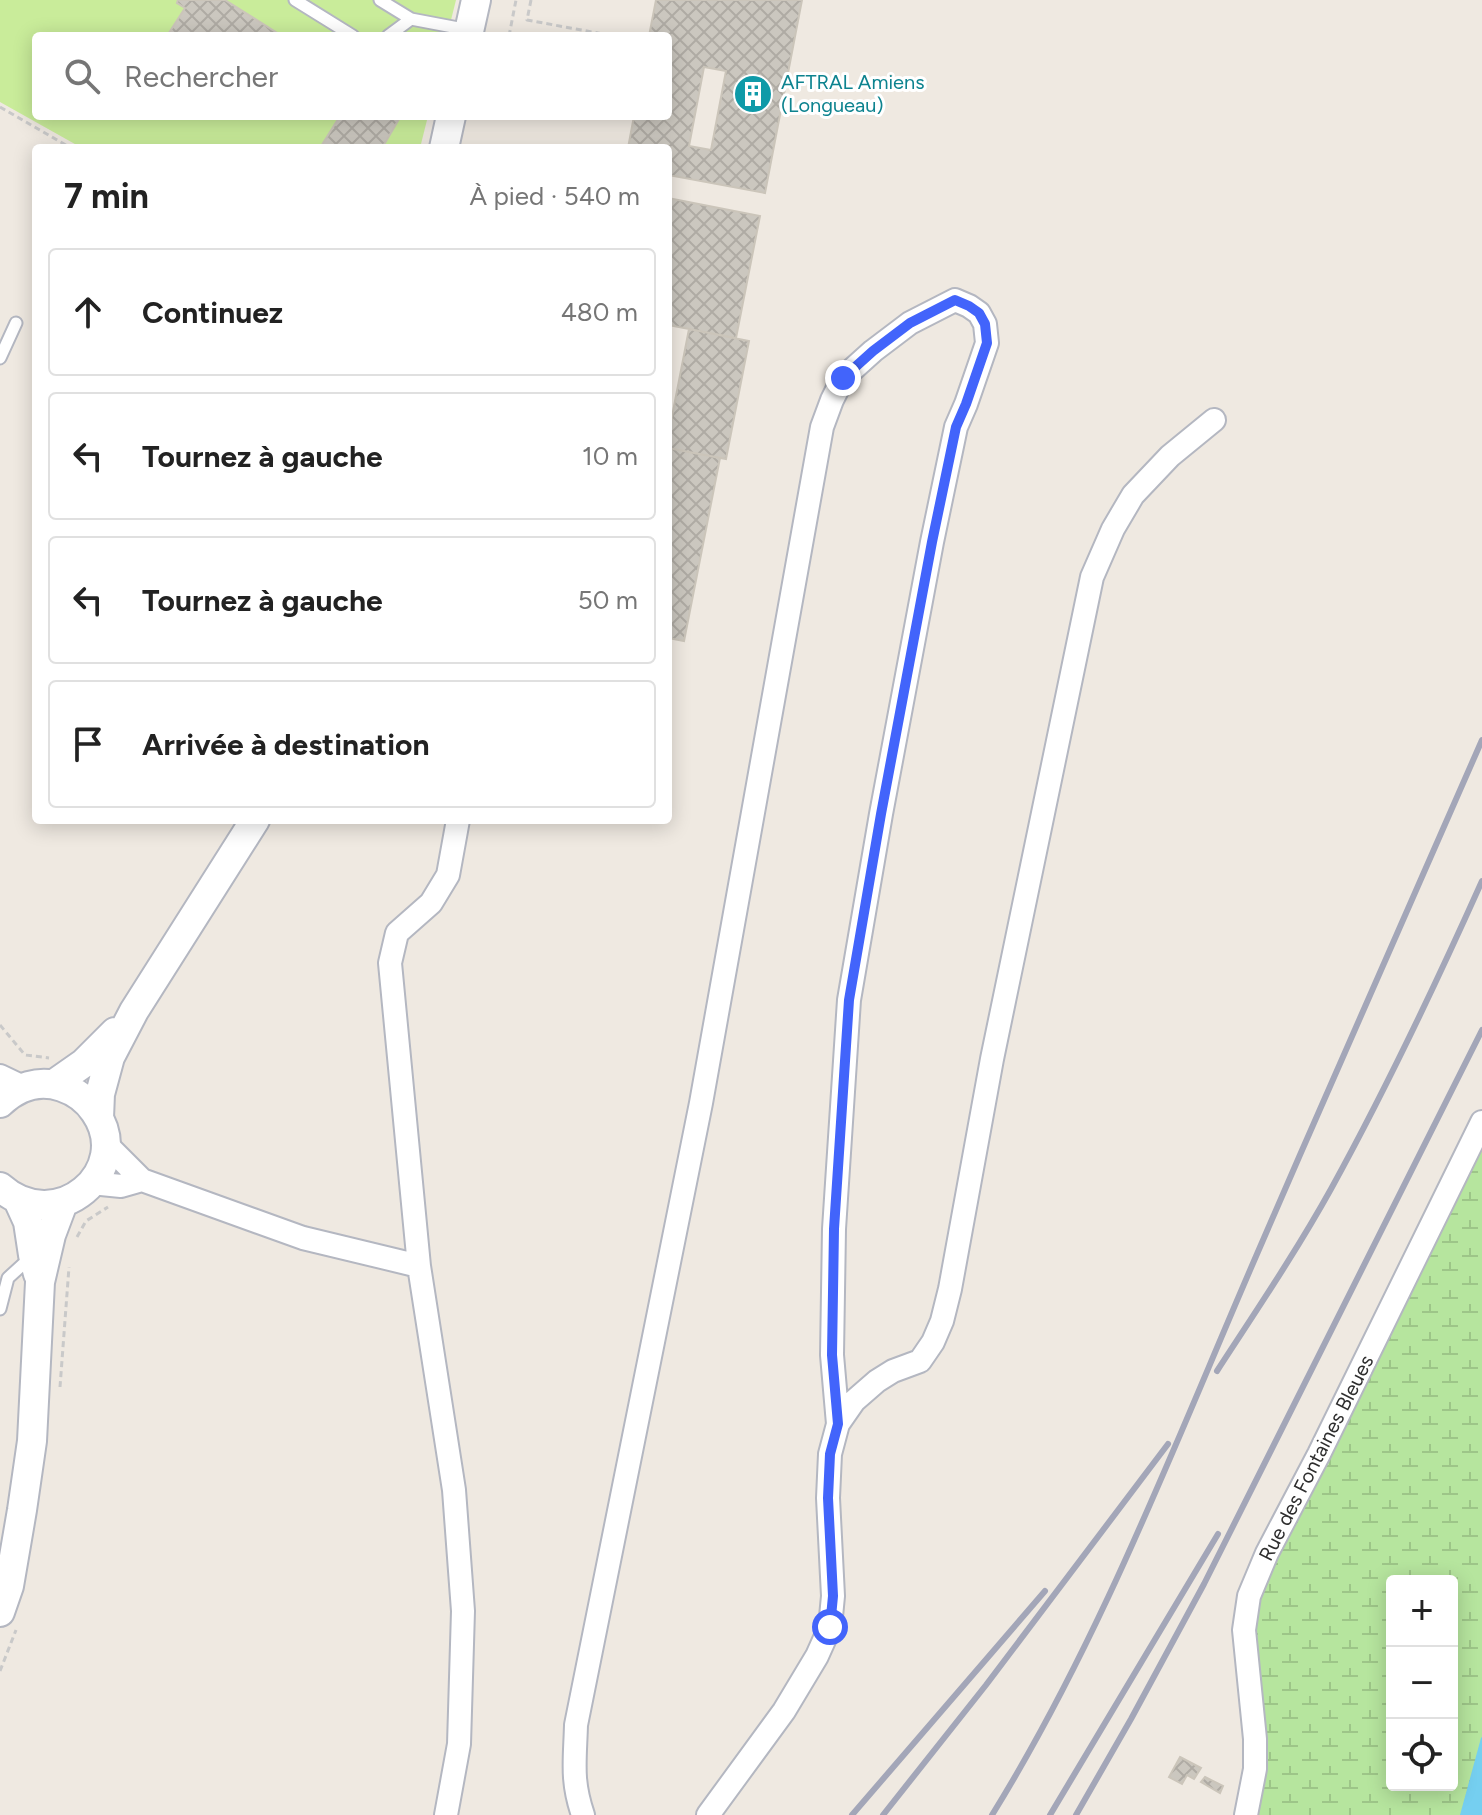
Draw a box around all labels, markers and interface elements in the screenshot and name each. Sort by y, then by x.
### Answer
search box [32,32,672,120]
icon: search [60,54,104,98]
text: Rechercher [124,58,278,95]
place label: AFTRAL Amiens (Longueau) [781,70,924,117]
building icon: AFTRAL Amiens (Longueau) [732,73,774,115]
text: 7 min [64,176,149,217]
text: À pied · 540 m [469,180,640,212]
icon: ahead [66,290,110,334]
text: Continuez [142,294,283,331]
text: 480 m [561,296,638,328]
route end [825,360,861,396]
icon: left [66,434,110,478]
text: Tournez à gauche [142,438,383,475]
text: 10 m [582,440,638,472]
icon: left [66,578,110,622]
text: Tournez à gauche [142,582,383,619]
text: 50 m [578,584,638,616]
icon: arrive [66,722,110,766]
text: Arrivée à destination [142,726,429,763]
street label: Rue des Fontaines Bleues [1254,1351,1378,1565]
map controls [1386,1575,1458,1791]
button: + [1386,1575,1458,1647]
route start [812,1609,848,1645]
button: − [1386,1647,1458,1719]
button: locate [1386,1719,1458,1791]

